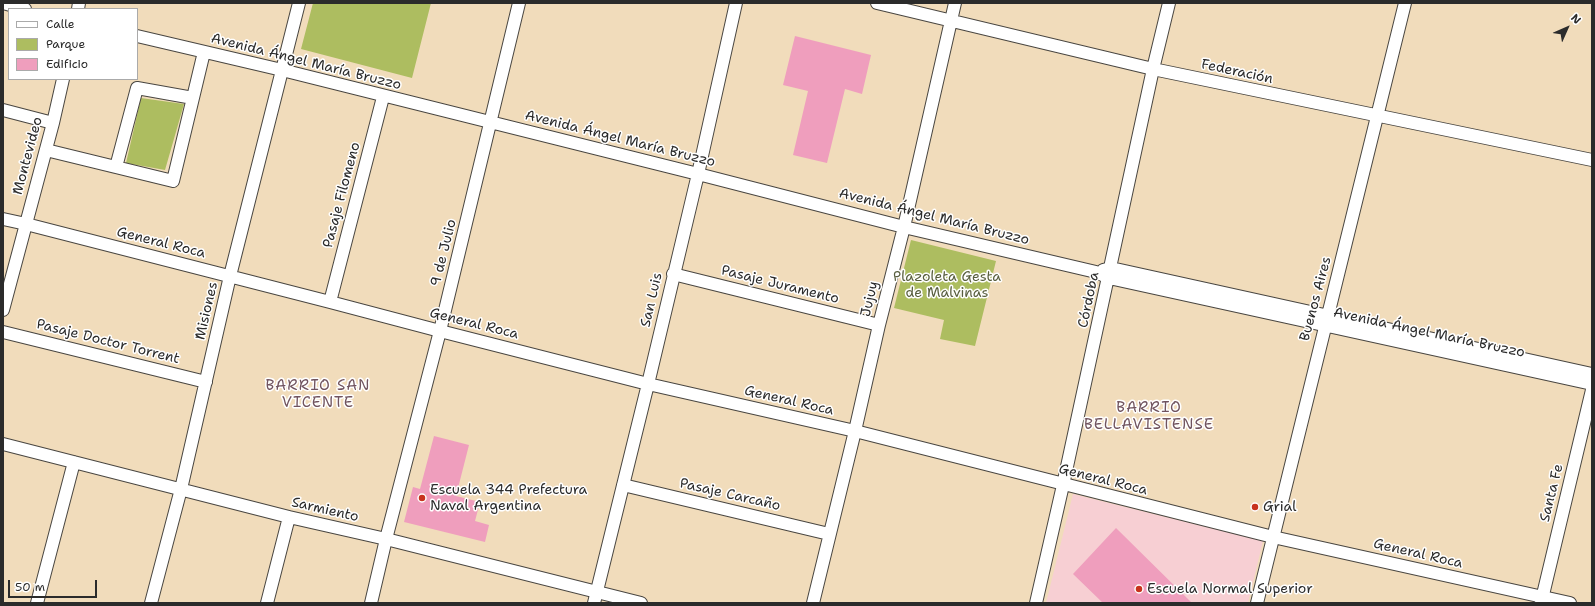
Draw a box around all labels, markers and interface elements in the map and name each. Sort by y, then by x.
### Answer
legend [8,8,138,80]
north arrow [1547,8,1587,48]
text: N [1567,11,1584,28]
text: Calle [46,16,75,32]
street label: Avenida Ángel María Bruzzo [209,30,403,94]
text: Parque [46,36,85,52]
text: Edificio [46,56,88,72]
street label: Federación [1200,56,1274,88]
street label: Avenida Ángel María Bruzzo [523,107,717,171]
street label: Montevideo [10,115,46,197]
street label: Pasaje Filomeno [320,140,364,250]
street label: Avenida Ángel María Bruzzo [837,185,1031,249]
street label: 9 de Julio [428,218,460,288]
street label: General Roca [115,224,207,262]
street label: Buenos Aires [1297,255,1335,343]
street label: Pasaje Juramento [719,262,841,308]
park label: Plazoleta Gesta de Malvinas [893,269,1001,302]
street label: San Luis [638,271,666,329]
street label: Córdoba [1075,271,1103,329]
street label: Jujuy [857,279,883,319]
street label: Misiones [192,280,222,342]
street label: Avenida Ángel María Bruzzo [1332,304,1526,362]
street label: General Roca [428,305,520,343]
street label: Pasaje Doctor Torrent [35,316,181,368]
district label: BARRIO SAN VICENTE [266,377,370,412]
street label: General Roca [743,383,835,419]
district label: BARRIO BELLAVISTENSE [1084,399,1214,434]
street label: General Roca [1057,461,1149,499]
street label: Santa Fe [1537,462,1567,524]
street label: Pasaje Carcaño [678,475,782,515]
place label: Escuela 344 Prefectura Naval Argentina [430,482,587,514]
marker: Escuela 344 Prefectura Naval Argentina [417,493,427,503]
street label: Sarmiento [290,494,360,526]
place label: Grial [1263,499,1296,515]
marker: Grial [1250,502,1260,512]
street label: General Roca [1372,536,1464,572]
scale bar [10,572,99,598]
text: 50 m [15,579,45,595]
place label: Escuela Normal Superior [1147,581,1313,597]
marker: Escuela Normal Superior [1134,584,1144,594]

